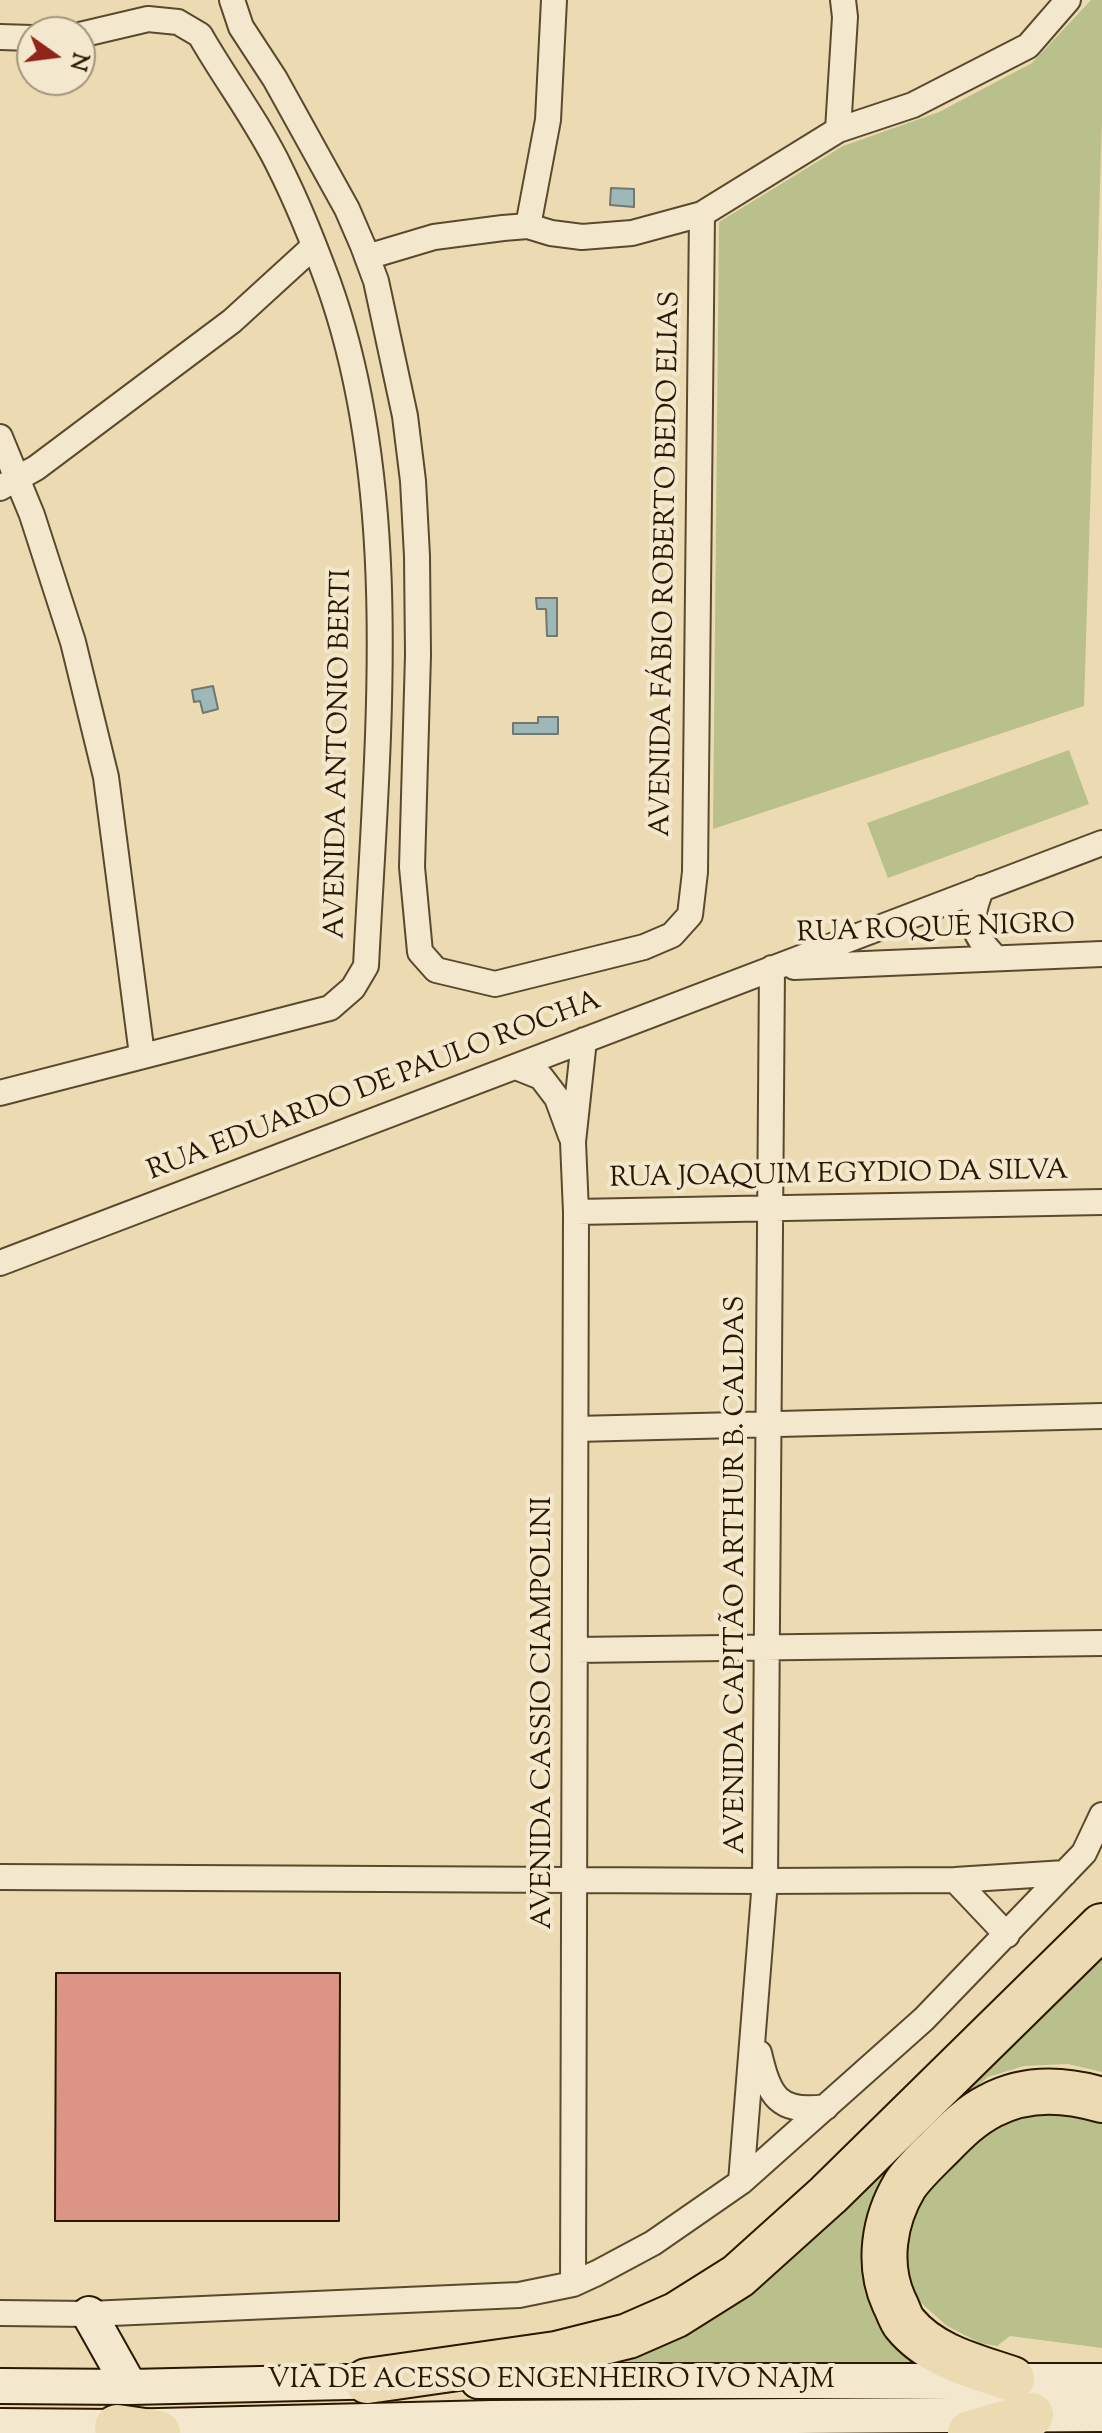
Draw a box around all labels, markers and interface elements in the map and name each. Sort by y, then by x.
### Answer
north arrow [16,16,96,96]
text: N [60,49,95,74]
street label: AVENIDA FÁBIO ROBERTO BEDO ELIAS [646,291,690,837]
street label: AVENIDA ANTONIO BERTI [321,569,361,939]
street label: RUA ROQUE NIGRO [796,909,1076,953]
street label: RUA EDUARDO DE PAULO ROCHA [144,986,606,1190]
street label: RUA JOAQUIM EGYDIO DA SILVA [609,1156,1069,1198]
street label: AVENIDA CAPITÃO ARTHUR B. CALDAS [721,1296,755,1854]
street label: AVENIDA CASSIO CIAMPOLINI [528,1497,562,1929]
street label: VIA DE ACESSO ENGENHEIRO IVO NAJM [267,2365,835,2399]

